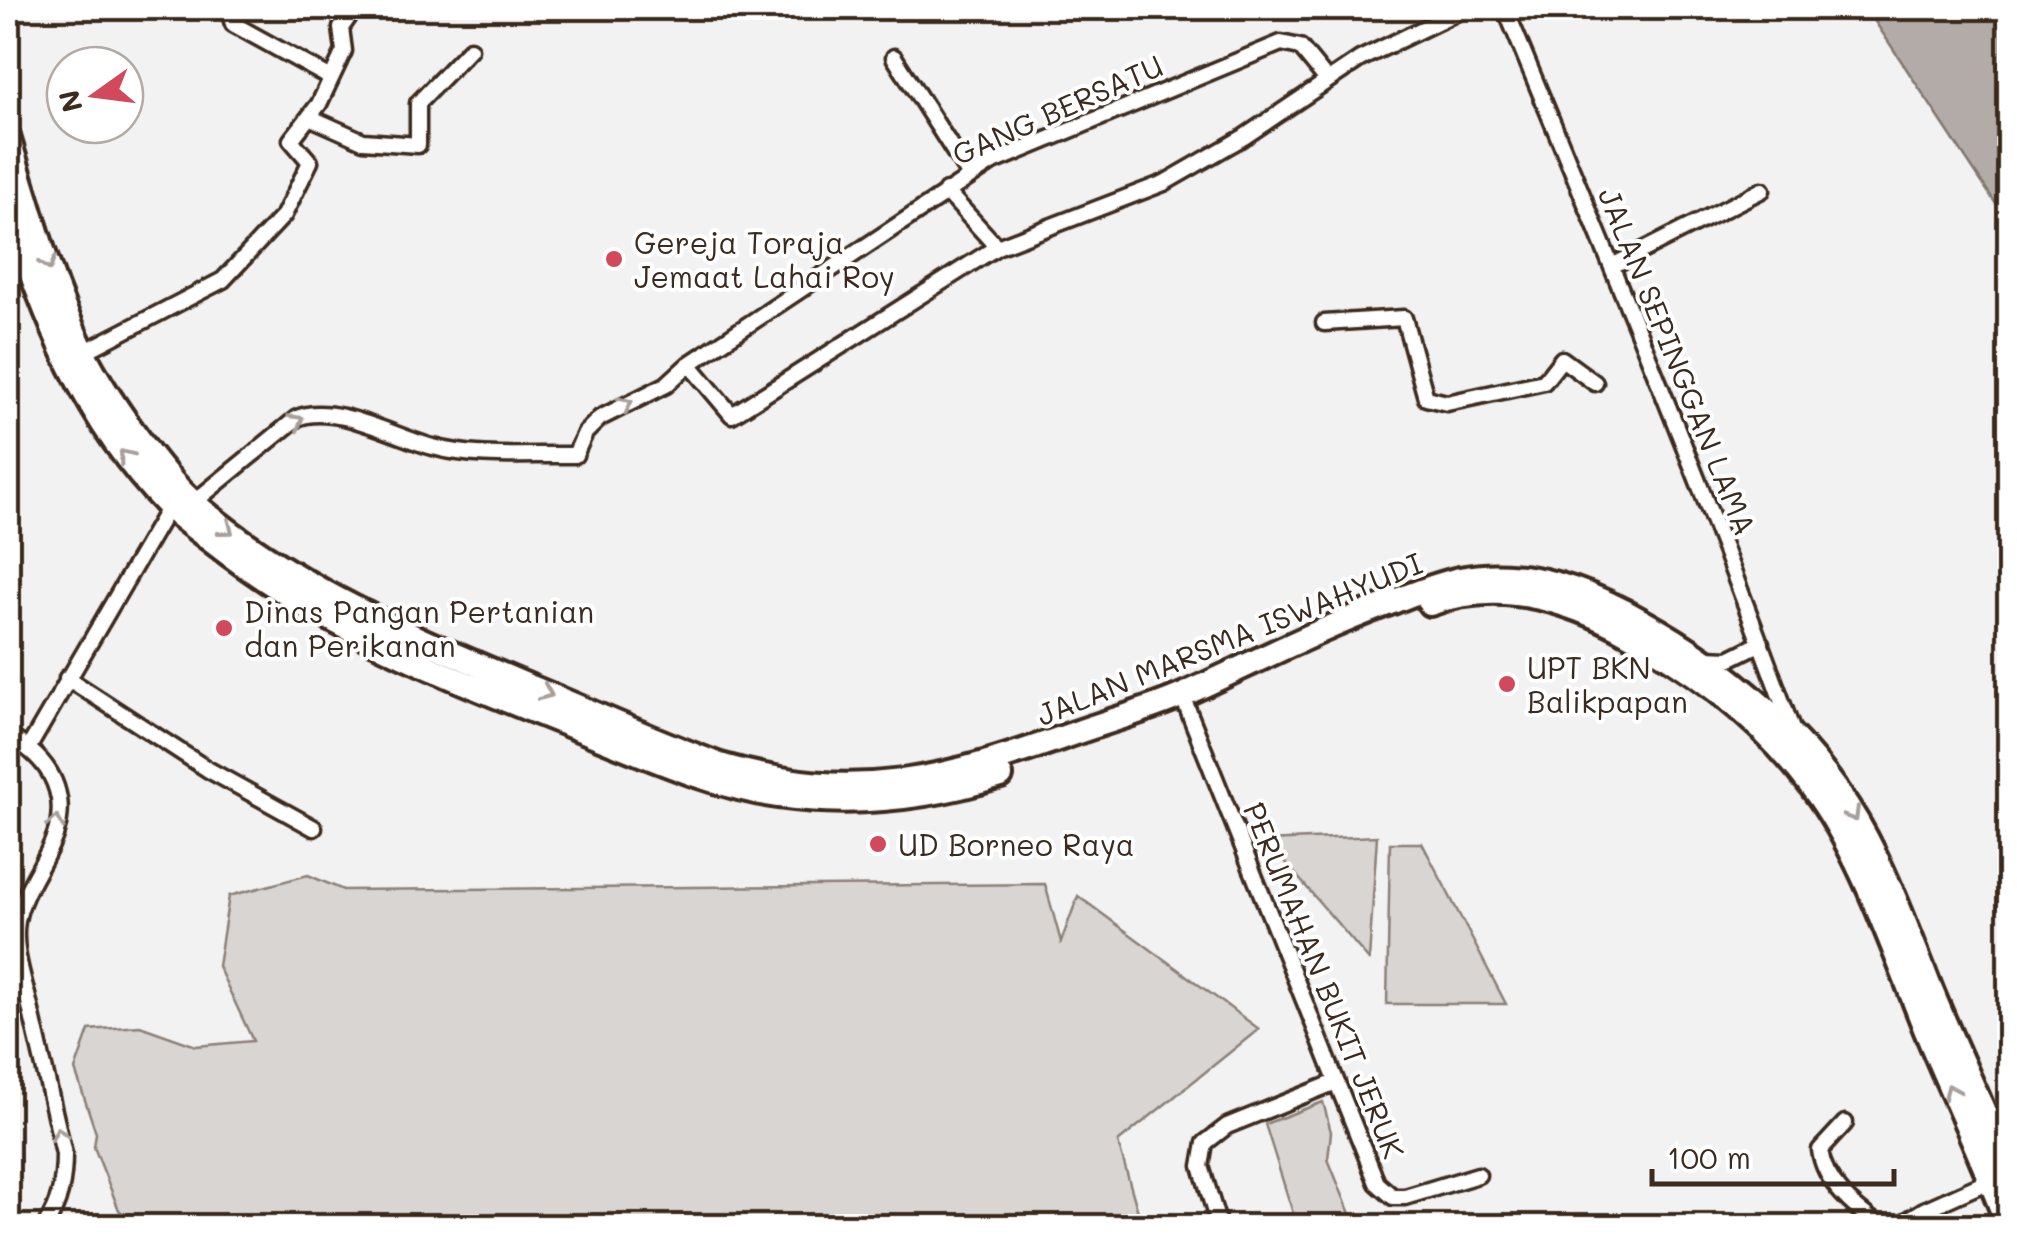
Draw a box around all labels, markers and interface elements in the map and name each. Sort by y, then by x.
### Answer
north arrow [45,45,145,145]
street label: GANG BERSATU [945,45,1169,173]
text: N [50,87,90,116]
street label: JALAN SEPINGGAN LAMA [1590,181,1766,541]
place label: Gereja Toraja Jemaat Lahai Roy [634,222,895,296]
marker: Gereja Toraja Jemaat Lahai Roy [603,248,625,270]
one-way arrow [37,254,57,271]
one-way arrow [616,397,634,417]
one-way arrow [286,414,304,433]
one-way arrow [119,449,137,467]
one-way arrow [216,517,234,534]
street label: JALAN MARSMA ISWAHYUDI [1030,542,1428,734]
place label: Dinas Pangan Pertanian dan Perikanan [244,591,594,665]
marker: Dinas Pangan Pertanian dan Perikanan [213,617,235,639]
place label: UPT BKN Balikpapan [1527,647,1688,721]
marker: UPT BKN Balikpapan [1496,673,1518,695]
one-way arrow [536,682,554,702]
street label: PERUMAHAN BUKIT JERUK [1235,796,1415,1164]
one-way arrow [1840,804,1859,822]
one-way arrow [45,814,66,830]
place label: UD Borneo Raya [898,824,1135,864]
marker: UD Borneo Raya [867,833,889,855]
one-way arrow [1943,1084,1963,1102]
scale bar [1652,1124,1894,1186]
one-way arrow [50,1126,71,1143]
text: 100 m [1667,1137,1751,1177]

